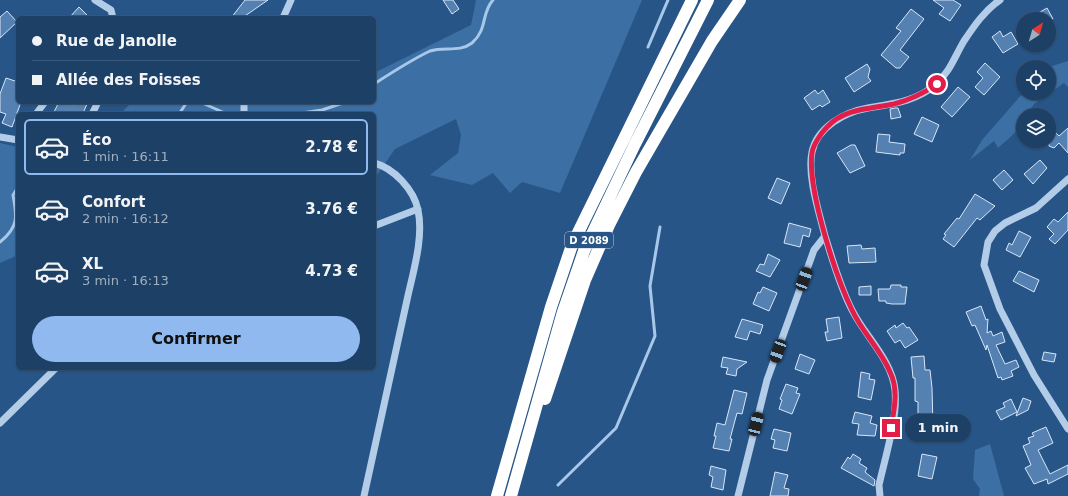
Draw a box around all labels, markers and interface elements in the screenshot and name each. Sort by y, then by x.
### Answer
north arrow [1016,12,1056,52]
map controls [1016,12,1056,148]
text: Rue de Janolle [56,32,177,50]
button: locate [1016,60,1056,100]
text: Allée des Foisses [56,71,201,89]
route start [928,75,946,93]
button: layers [1016,108,1056,148]
icon: car [34,129,70,165]
text: Éco [82,131,111,149]
text: 2.78 € [305,138,358,156]
text: 1 min · 16:11 [82,149,169,164]
icon: car [34,191,70,227]
text: Confort [82,193,145,211]
text: 3.76 € [305,200,358,218]
text: 2 min · 16:12 [82,211,169,226]
road number: D 2089 [565,232,613,248]
icon: car [34,253,70,289]
text: XL [82,255,103,273]
text: 4.73 € [305,262,358,280]
car [794,266,814,292]
text: 3 min · 16:13 [82,273,169,288]
button: Confirmer [32,316,360,362]
car [768,338,788,364]
car [747,411,765,437]
callout: 1 min [905,414,971,442]
route end [882,419,900,437]
text: 1 min [918,420,958,435]

